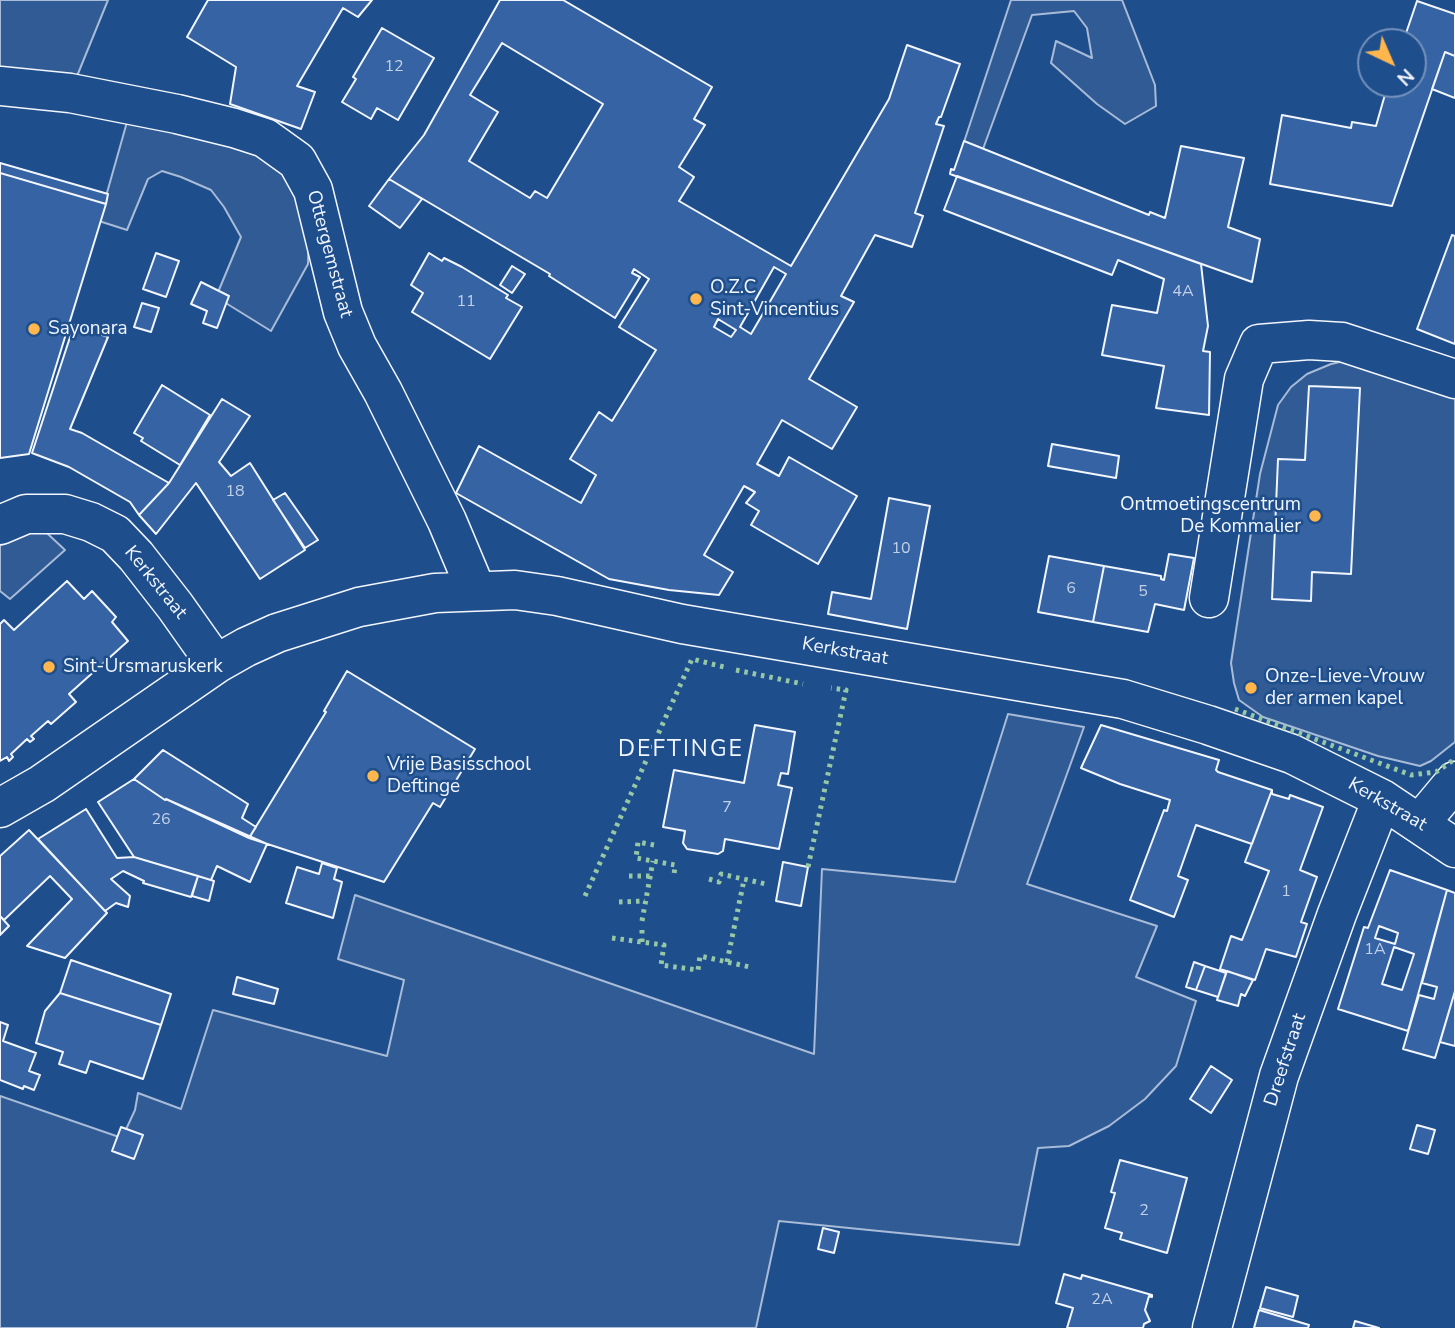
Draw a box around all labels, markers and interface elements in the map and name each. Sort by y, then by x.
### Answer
north arrow [1357,28,1427,98]
house number: 12 [384,57,404,77]
text: N [1391,62,1419,91]
street label: Ottergemstraat [301,188,357,320]
place label: O.Z.C Sint-Vincentius [710,277,839,321]
house number: 4A [1172,282,1194,302]
marker: O.Z.C Sint-Vincentius [688,291,704,307]
house number: 11 [456,292,476,312]
place label: Sayonara [48,318,127,340]
marker: Sayonara [26,321,42,337]
house number: 18 [225,482,245,502]
place label: Ontmoetingscentrum De Kommalier [1120,494,1301,538]
marker: Ontmoetingscentrum De Kommalier [1307,508,1323,524]
house number: 10 [891,539,911,559]
street label: Kerkstraat [119,542,191,624]
house number: 6 [1066,579,1076,599]
house number: 5 [1138,582,1148,602]
street label: Kerkstraat [800,633,890,671]
place label: Sint-Ursmaruskerk [63,656,223,678]
marker: Sint-Ursmaruskerk [41,659,57,675]
place label: Onze-Lieve-Vrouw der armen kapel [1265,666,1425,710]
marker: Onze-Lieve-Vrouw der armen kapel [1243,680,1259,696]
district label: DEFTINGE [619,736,743,764]
place label: Vrije Basisschool Deftinge [387,754,531,798]
marker: Vrije Basisschool Deftinge [365,768,381,784]
street label: Kerkstraat [1344,773,1430,837]
house number: 7 [722,798,732,818]
house number: 26 [151,810,171,830]
house number: 1 [1281,882,1291,902]
house number: 1A [1364,940,1386,960]
street label: Dreefstraat [1260,1011,1312,1109]
house number: 2 [1139,1201,1149,1221]
house number: 2A [1091,1290,1113,1310]

